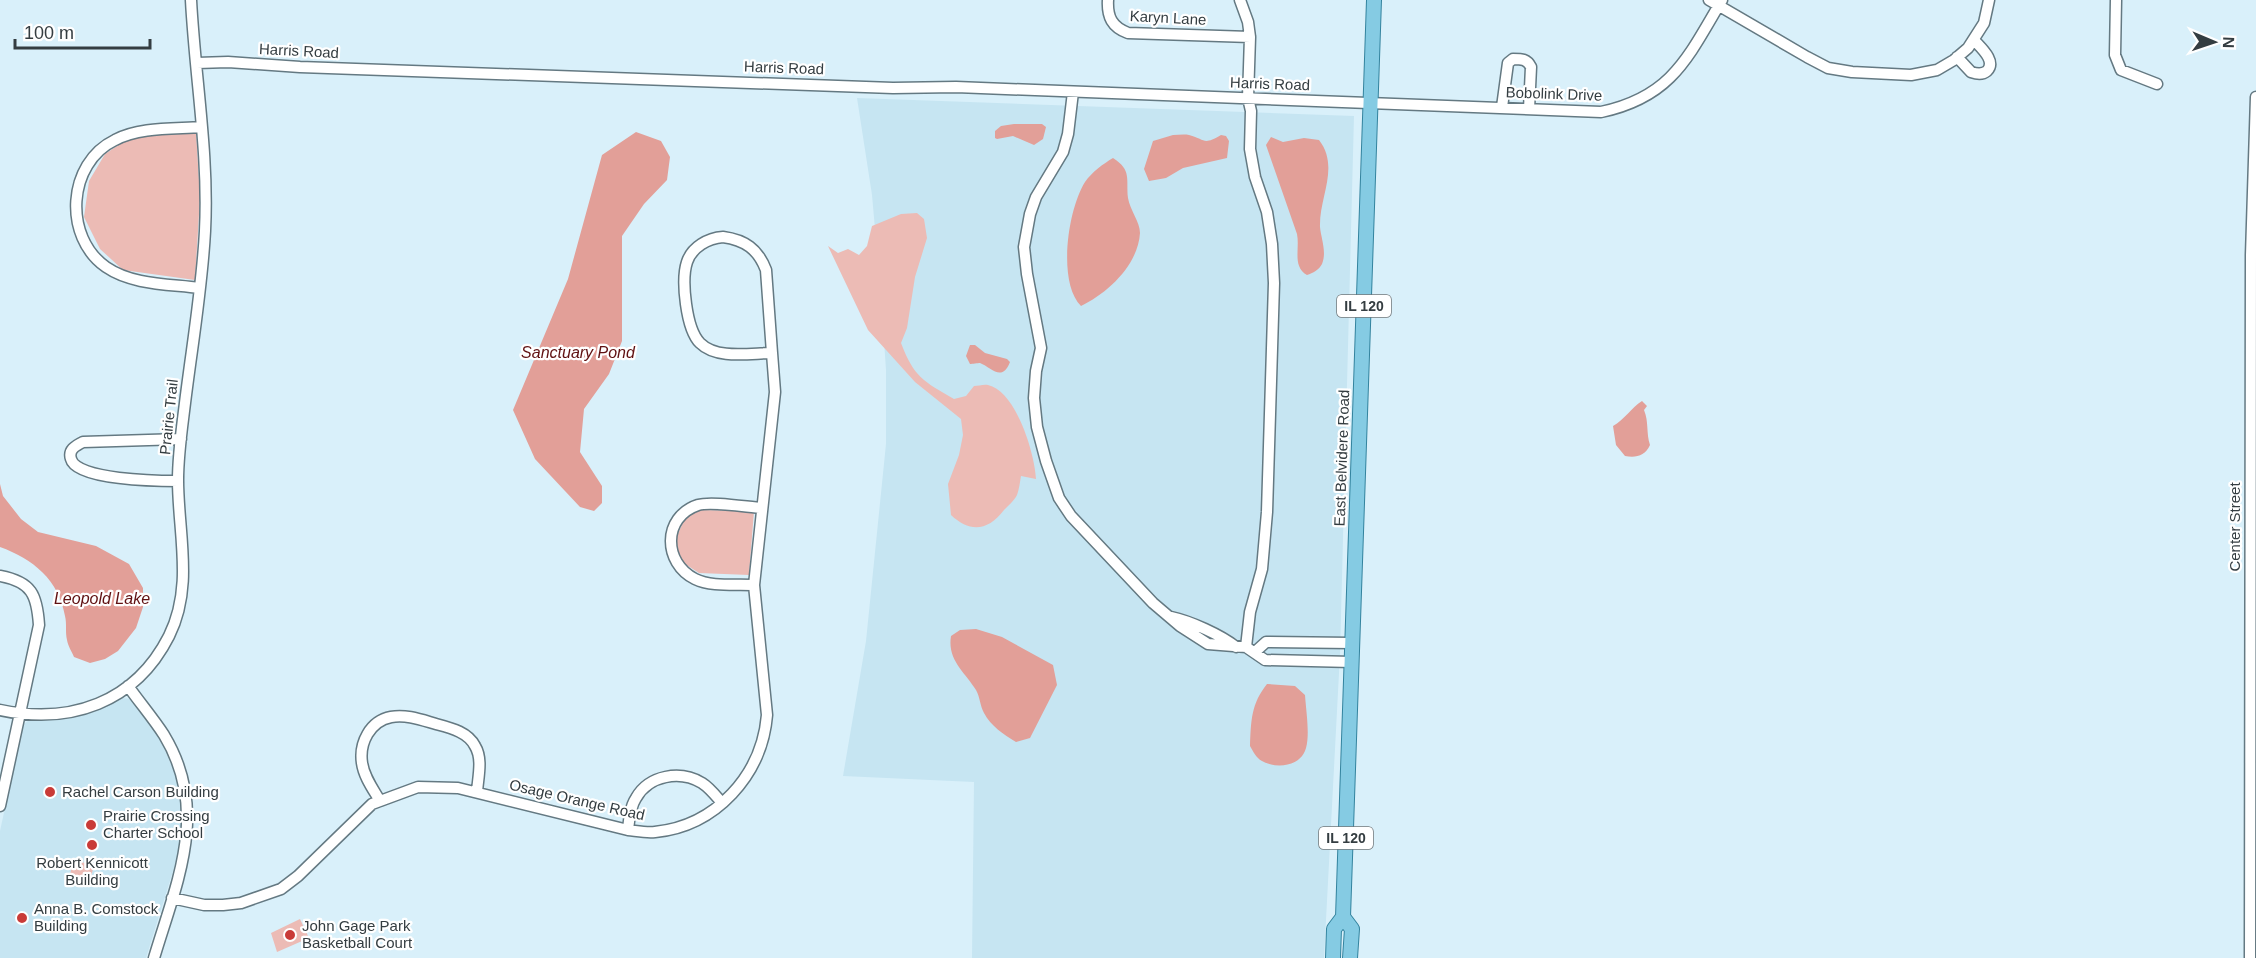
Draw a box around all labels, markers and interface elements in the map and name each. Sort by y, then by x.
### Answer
street label: Karyn Lane [1129,7,1207,28]
scale bar [15,12,150,50]
north arrow [2184,12,2244,72]
text: 100 m [24,23,74,43]
text: N [2220,36,2237,49]
street label: Harris Road [259,40,339,61]
street label: Harris Road [744,58,824,77]
street label: Harris Road [1230,74,1310,93]
street label: Bobolink Drive [1505,83,1603,104]
road number: IL 120 [1337,295,1391,317]
water label: Sanctuary Pond [521,344,636,361]
street label: Prairie Trail [156,378,181,456]
street label: East Belvidere Road [1331,389,1352,527]
street label: Center Street [2226,482,2243,572]
water label: Leopold Lake [54,590,150,607]
street label: Osage Orange Road [508,776,646,823]
place label: Rachel Carson Building [62,783,219,800]
marker: Rachel Carson Building [43,785,57,799]
place label: Prairie Crossing Charter School [103,807,210,841]
marker: Prairie Crossing Charter School [84,818,98,832]
road number: IL 120 [1319,827,1373,849]
marker: Robert Kennicott Building [85,838,99,852]
place label: Robert Kennicott Building [36,854,149,888]
place label: Anna B. Comstock Building [34,900,159,934]
marker: Anna B. Comstock Building [15,911,29,925]
place label: John Gage Park Basketball Court [302,917,413,951]
marker: John Gage Park Basketball Court [283,928,297,942]

